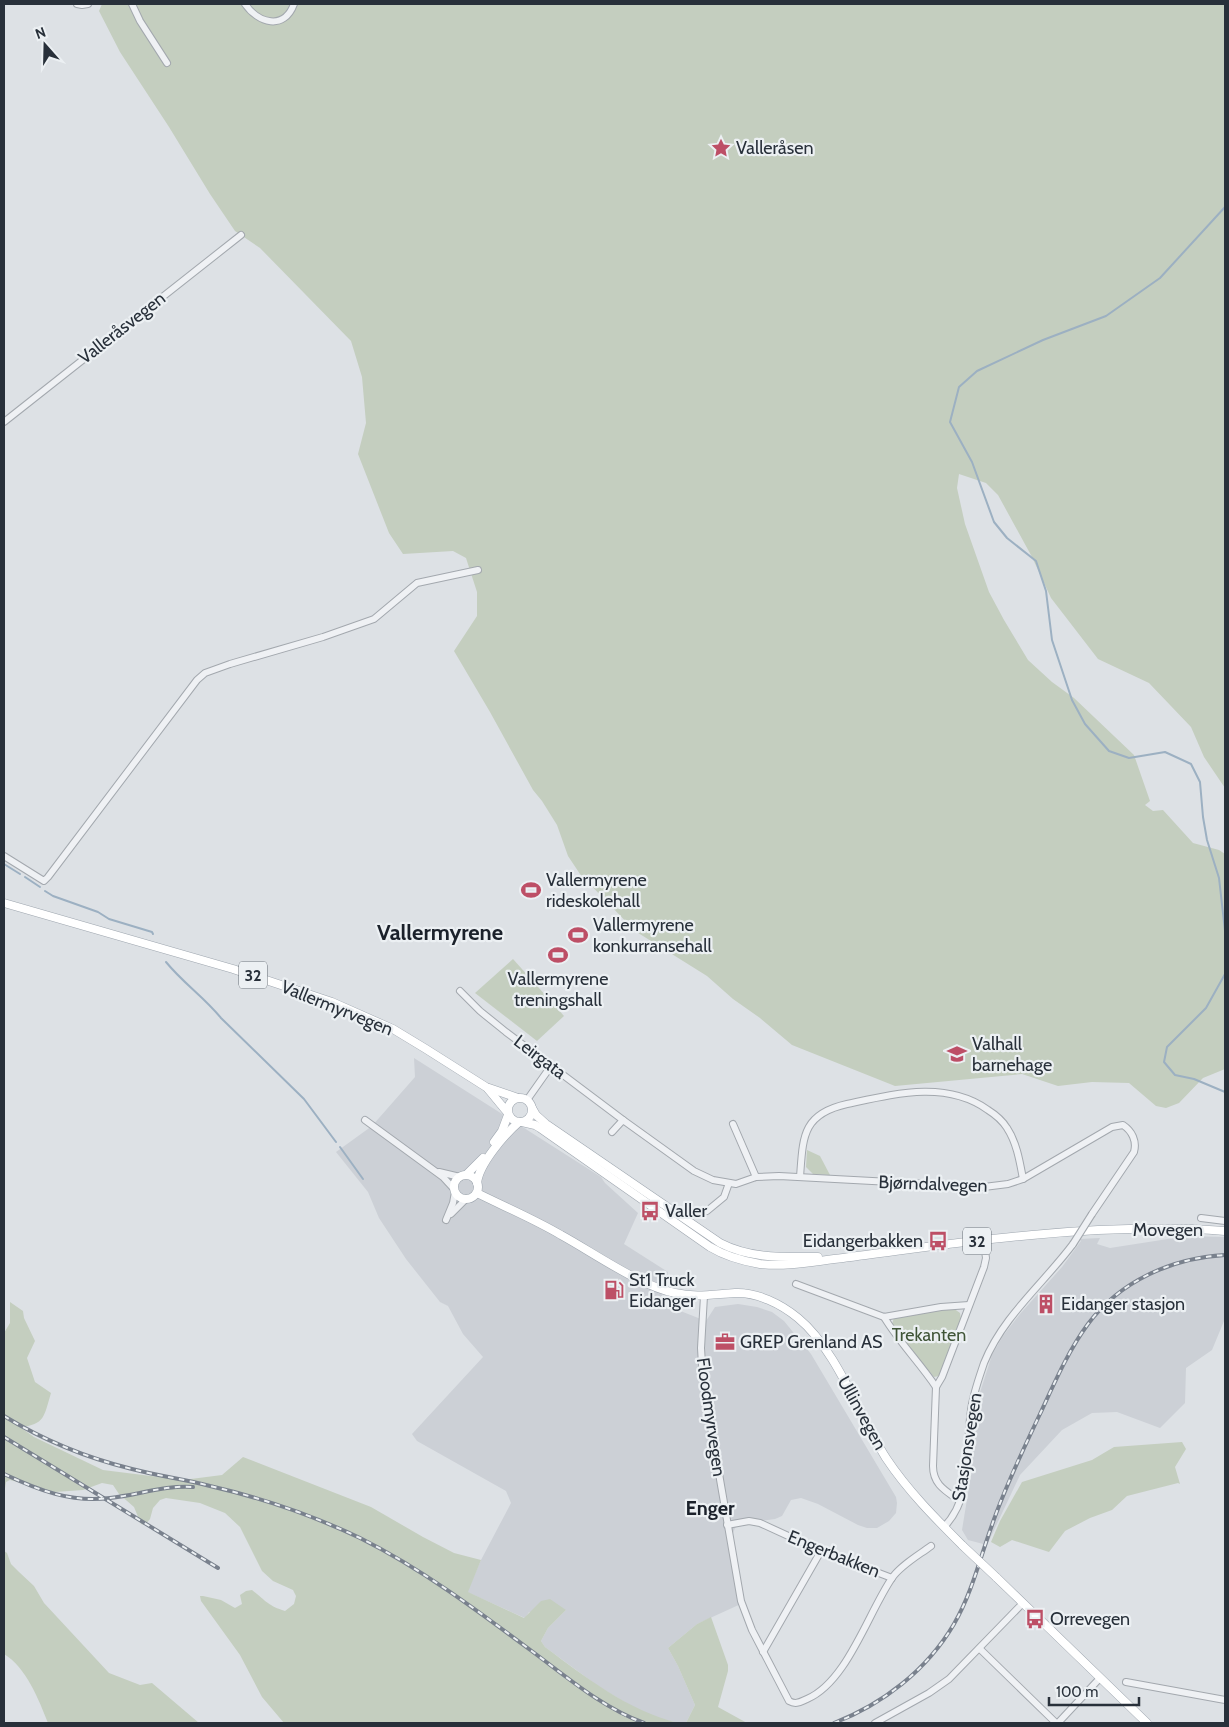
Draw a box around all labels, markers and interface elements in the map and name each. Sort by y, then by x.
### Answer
north arrow [20,20,70,70]
text: N [33,23,48,43]
place icon: Valleråsen [710,137,732,159]
place label: Valleråsen [736,137,813,159]
street label: Valleråsvegen [74,287,170,369]
place label: Vallermyrene rideskolehall [546,869,647,912]
sports icon: Vallermyrene rideskolehall [520,879,542,901]
place label: Vallermyrene konkurransehall [593,914,712,957]
district label: Vallermyrene [377,919,503,946]
sports icon: Vallermyrene konkurransehall [567,924,589,946]
sports icon: Vallermyrene treningshall [547,944,569,966]
road number: 32 [239,962,267,988]
place label: Vallermyrene treningshall [508,968,608,1011]
street label: Vallermyrvegen [278,976,396,1040]
street label: Leirgata [510,1030,571,1084]
place label: Valhall barnehage [972,1033,1052,1076]
school or university icon: Valhall barnehage [946,1043,968,1065]
street label: Bjørndalvegen [878,1171,988,1197]
bus stop icon: Valler [639,1200,661,1222]
place label: Valler [665,1200,708,1222]
street label: Movegen [1133,1219,1203,1241]
road number: 32 [963,1228,991,1254]
place label: Eidangerbakken [803,1230,923,1252]
bus stop icon: Eidangerbakken [927,1230,949,1252]
place label: St1 Truck Eidanger [629,1269,696,1312]
fuel station icon: St1 Truck Eidanger [603,1279,625,1301]
building icon: Eidanger stasjon [1035,1293,1057,1315]
place label: Eidanger stasjon [1061,1293,1185,1315]
park label: Trekanten [892,1324,966,1346]
office icon: GREP Grenland AS [714,1331,736,1353]
place label: GREP Grenland AS [740,1331,883,1353]
street label: Floodmyrvegen [692,1356,730,1478]
street label: Ullinvegen [833,1372,891,1454]
street label: Stasjonsvegen [948,1391,986,1503]
district label: Enger [685,1496,735,1520]
street label: Engerbakken [785,1526,883,1582]
bus stop icon: Orrevegen [1024,1608,1046,1630]
place label: Orrevegen [1050,1608,1130,1630]
scale bar [1049,1674,1139,1706]
text: 100 m [1056,1683,1098,1701]

